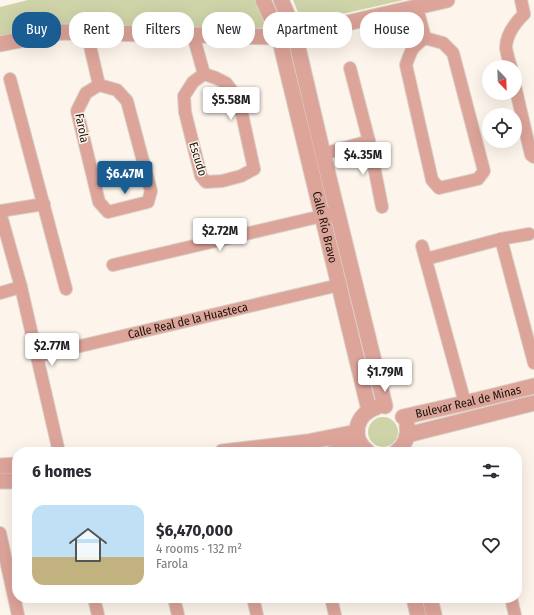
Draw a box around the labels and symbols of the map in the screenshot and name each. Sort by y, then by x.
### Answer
north arrow [482,60,522,100]
pin: $5.58M [198,87,264,121]
street label: Farola [72,112,92,144]
street label: Escudo [186,140,210,178]
pin: $4.35M [330,142,396,176]
pin: $6.47M [92,161,158,195]
street label: Calle Río Bravo [310,190,340,264]
pin: $2.72M [187,218,253,252]
street label: Calle Real de la Huasteca [126,300,249,342]
pin: $2.77M [19,333,85,367]
pin: $1.79M [352,359,418,393]
street label: Bulevar Real de Minas [414,382,522,421]

